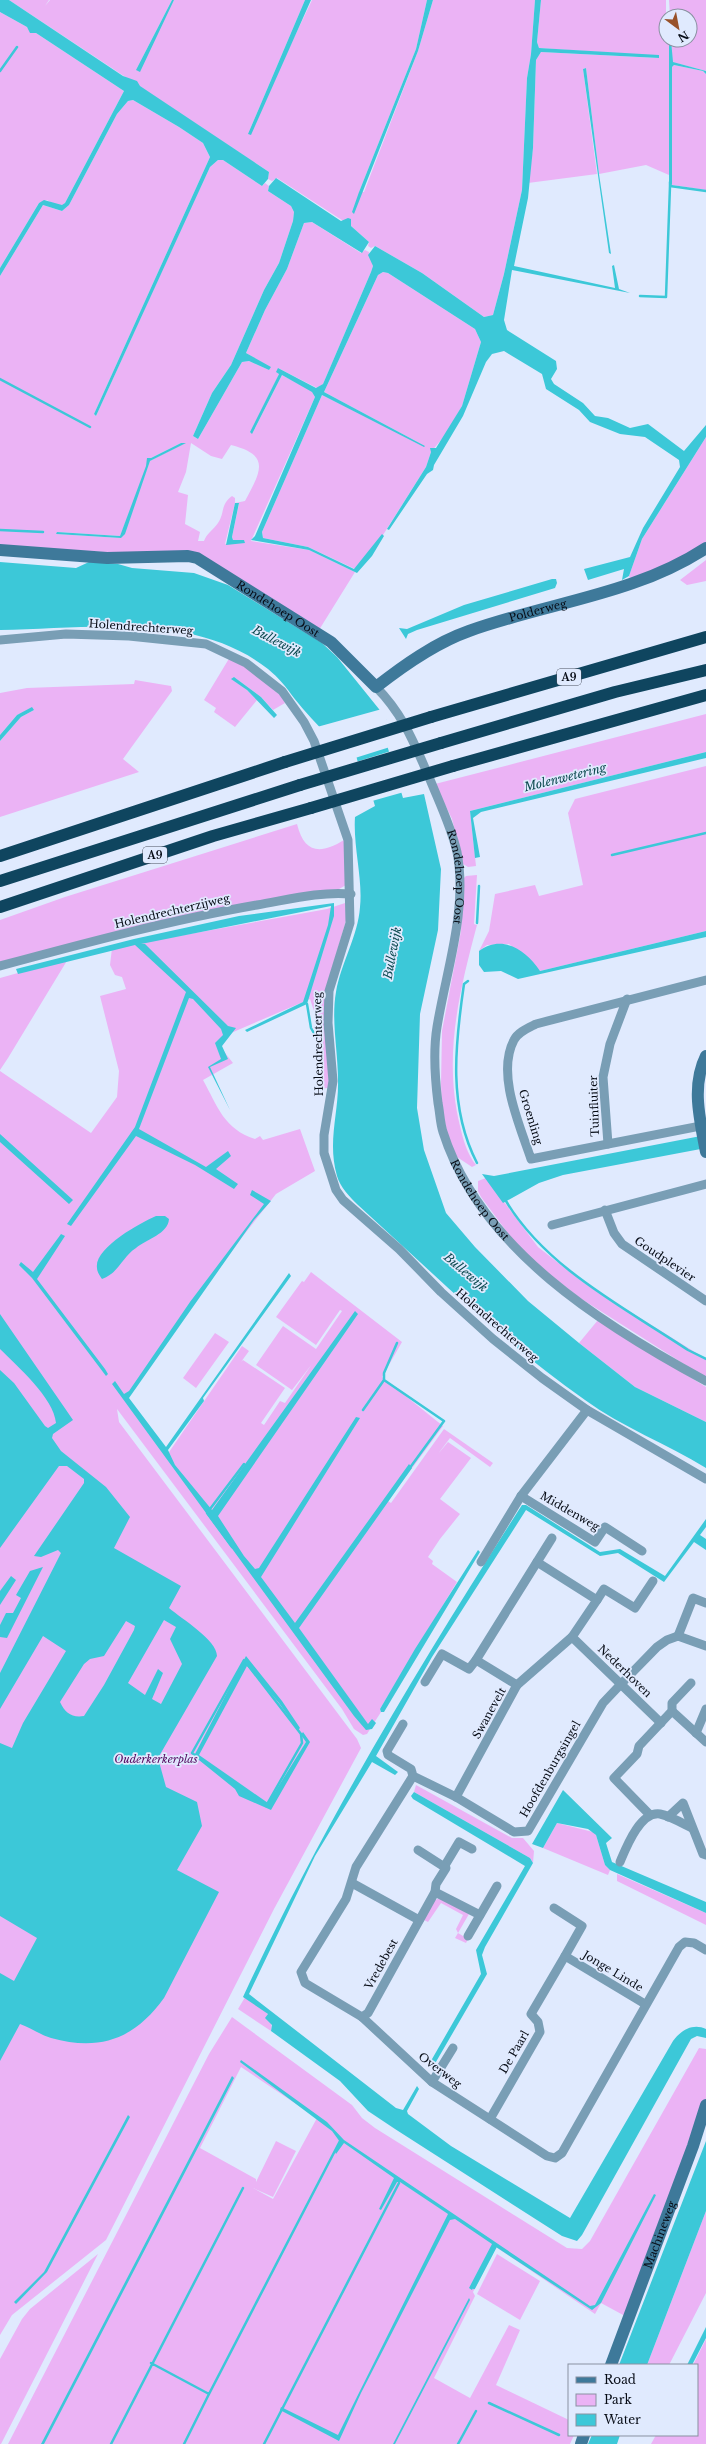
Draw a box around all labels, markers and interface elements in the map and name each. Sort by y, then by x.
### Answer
north arrow [658,8,698,48]
text: N [675,28,691,46]
street label: Rondehoep Oost [234,577,323,640]
street label: Polderweg [507,596,568,625]
street label: Holendrechterweg [88,616,194,638]
water label: Bullewijk [249,622,304,660]
road number: A9 [557,669,581,685]
water label: Molenwetering [521,759,609,795]
street label: Rondehoep Oost [444,828,467,926]
road number: A9 [143,847,167,863]
street label: Holendrechterzijweg [113,891,231,931]
water label: Bullewijk [379,926,404,981]
street label: Holendrechterweg [310,991,326,1096]
street label: Tuinfluiter [586,1074,602,1137]
street label: Groenling [516,1088,546,1147]
street label: Rondehoep Oost [447,1157,513,1244]
street label: Goudplevier [632,1233,699,1285]
water label: Bullewijk [440,1249,491,1295]
street label: Holendrechterweg [453,1285,541,1365]
street label: Middenweg [538,1488,603,1534]
street label: Nederhoven [595,1642,655,1701]
street label: Swanevelt [469,1684,509,1741]
street label: Hoofdenburgsingel [517,1718,584,1820]
park label: Ouderkerkerplas [114,1752,198,1766]
street label: Vredebest [361,1935,401,1993]
street label: Jonge Linde [579,1946,646,1994]
street label: De Paarl [496,2028,532,2076]
street label: Overweg [416,2049,465,2091]
street label: Machineweg [641,2199,679,2271]
legend [568,2364,698,2436]
text: Road [604,2372,636,2387]
text: Park [604,2392,632,2407]
text: Water [603,2412,641,2427]

